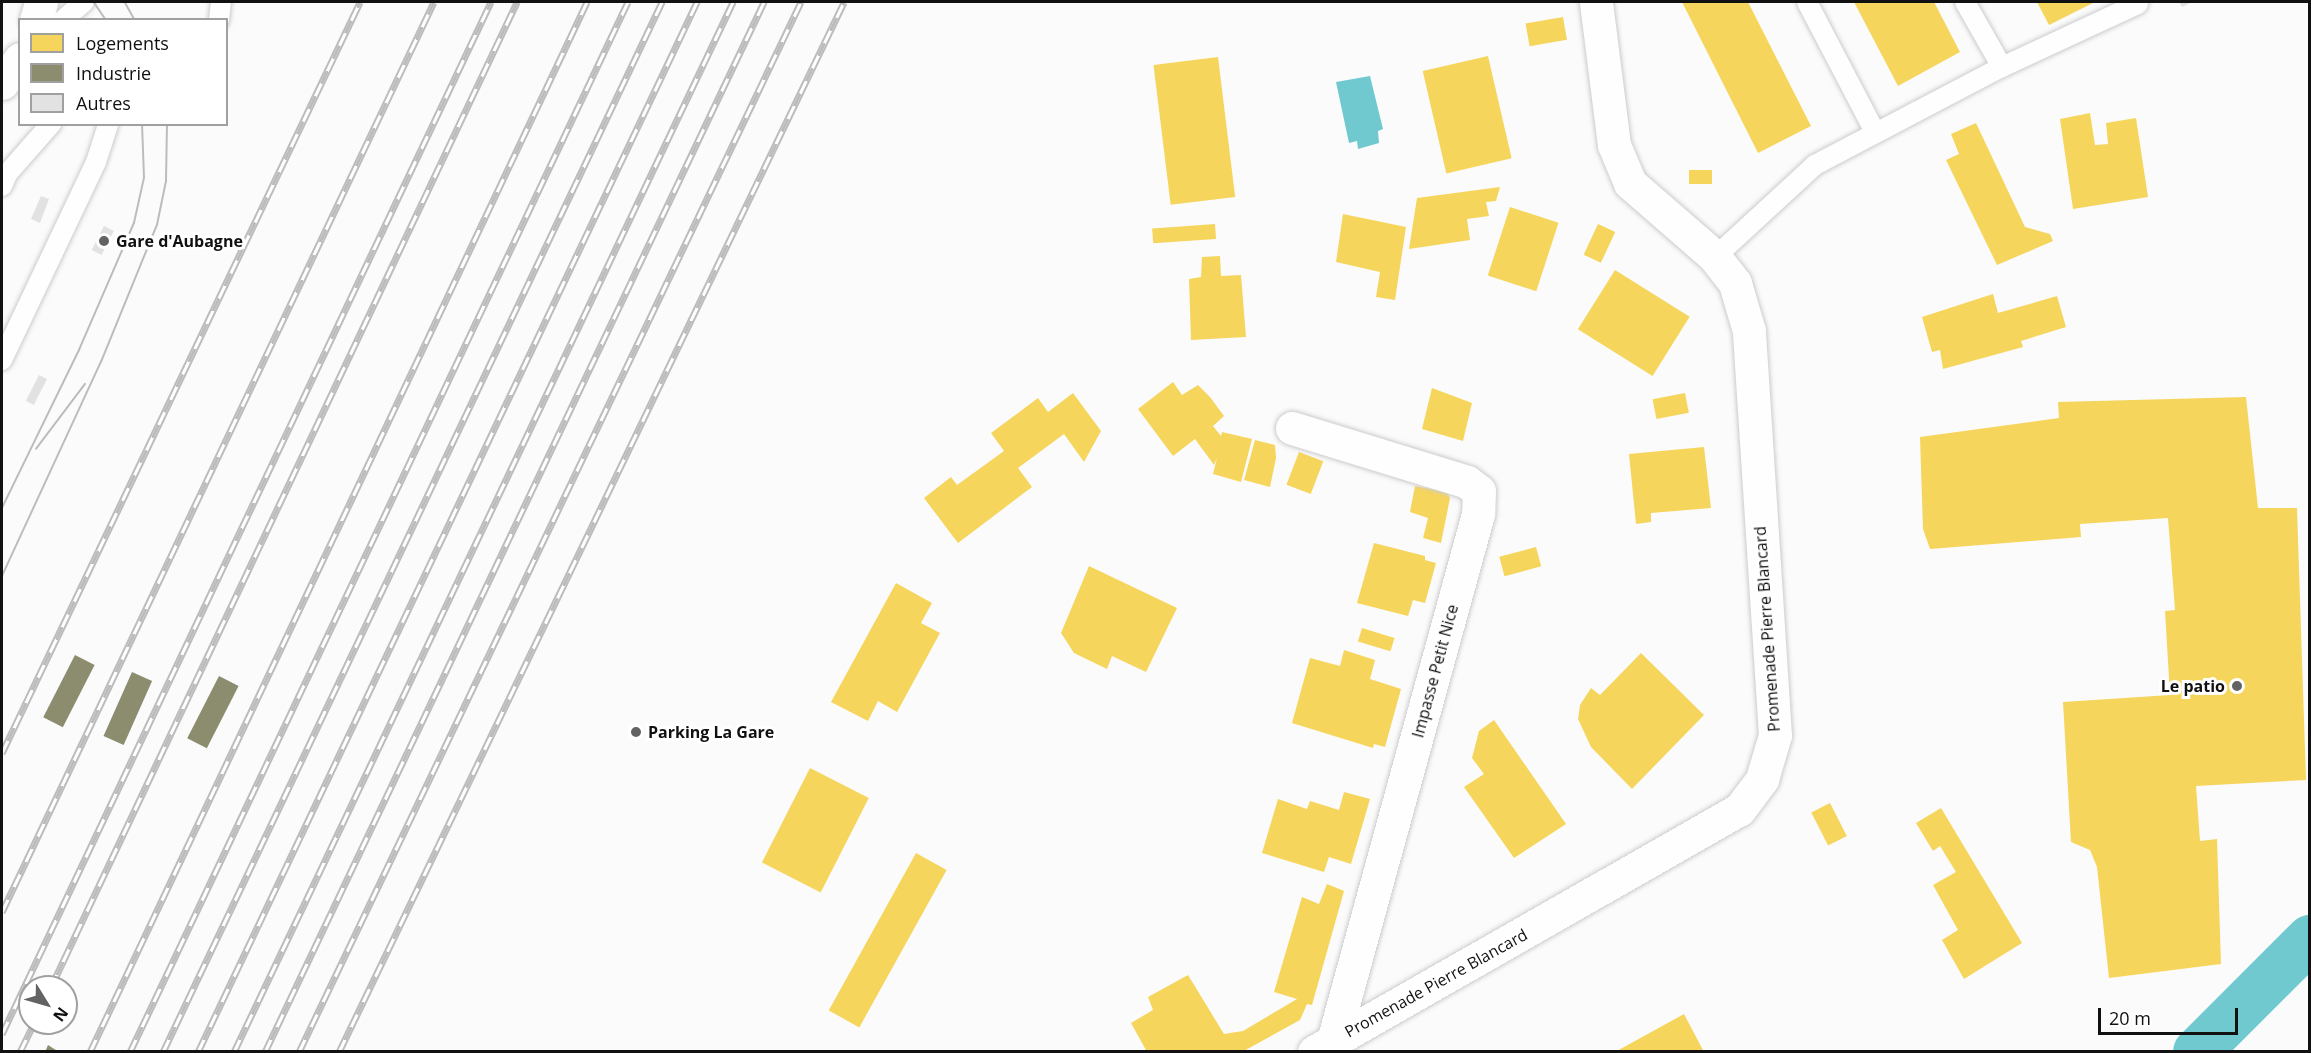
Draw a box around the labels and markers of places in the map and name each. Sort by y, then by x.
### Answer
place label: Gare d'Aubagne [116,231,243,251]
marker: Gare d'Aubagne [97,234,111,248]
place label: Le patio [2161,676,2225,696]
marker: Le patio [2230,679,2244,693]
place label: Parking La Gare [648,722,774,742]
marker: Parking La Gare [629,725,643,739]

